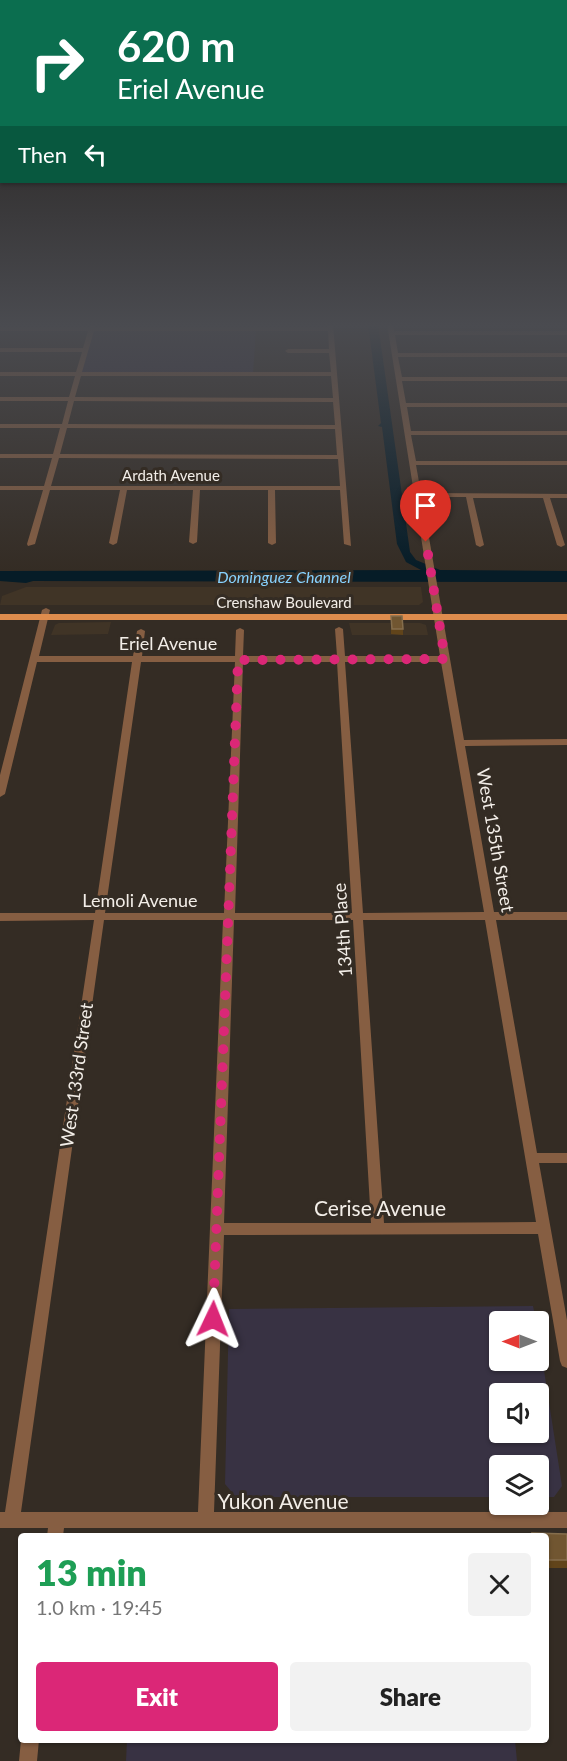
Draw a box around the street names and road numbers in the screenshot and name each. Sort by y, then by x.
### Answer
street label: Ardath Avenue [122,466,220,484]
street label: Crenshaw Boulevard [216,593,352,611]
street label: Eriel Avenue [119,632,217,654]
street label: West 135th Street [473,766,520,914]
street label: 134th Place [328,882,356,978]
street label: Lemoli Avenue [82,889,198,911]
street label: West 133rd Street [55,1001,97,1149]
street label: Cerise Avenue [314,1195,446,1220]
street label: Yukon Avenue [218,1488,348,1513]

